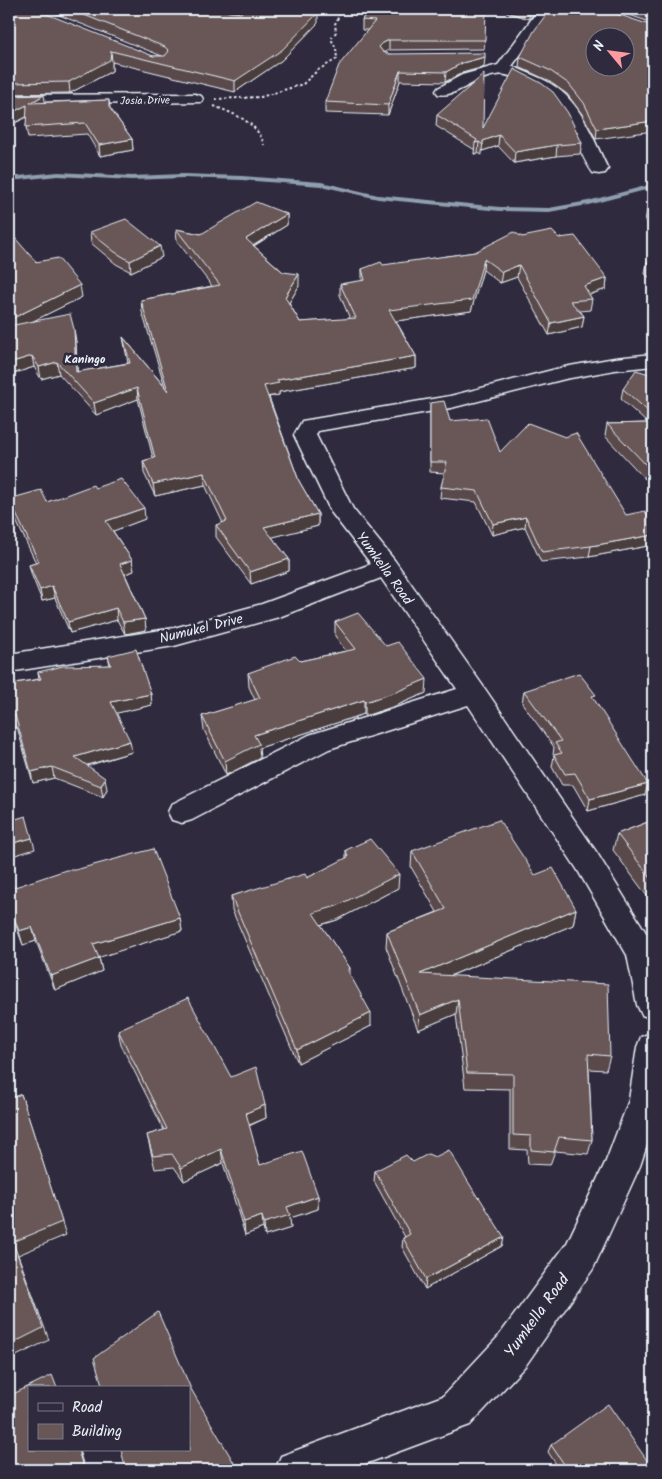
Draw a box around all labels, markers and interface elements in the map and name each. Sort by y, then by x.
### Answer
north arrow [584,28,634,78]
text: N [588,37,611,55]
street label: Josia Drive [120,92,170,110]
district label: Kaningo [64,350,106,369]
street label: Yumkella Road [350,527,419,611]
street label: Numukel Drive [157,608,246,650]
street label: Yumkella Road [498,1268,577,1363]
legend [28,1386,190,1452]
text: Road [72,1396,103,1420]
text: Building [72,1420,122,1444]

